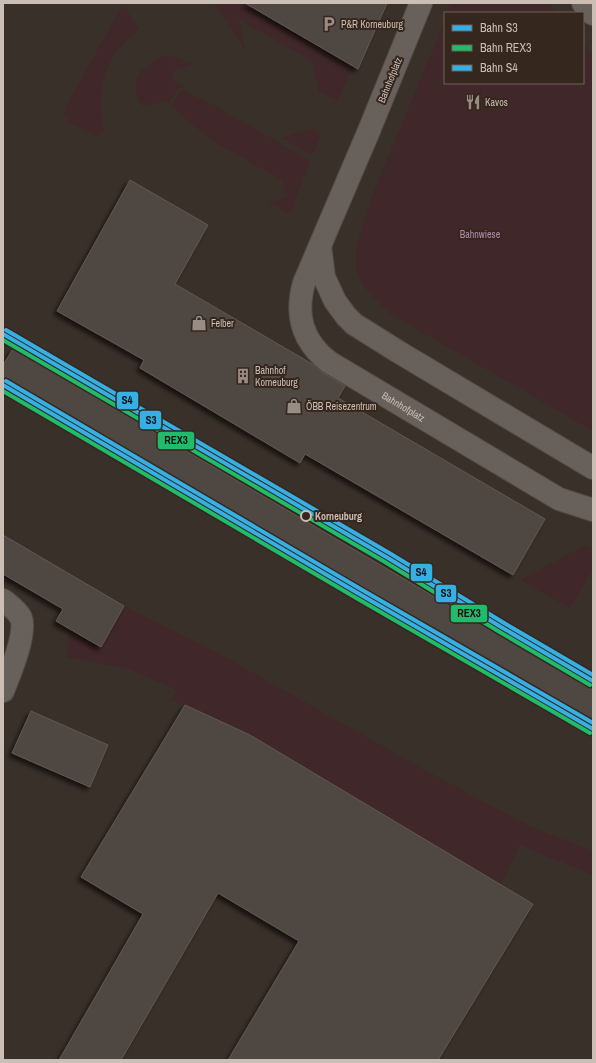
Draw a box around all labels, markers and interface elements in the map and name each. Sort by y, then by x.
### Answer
legend [444,12,584,84]
parking icon: P&R Korneuburg [320,15,338,33]
place label: P&R Korneuburg [341,18,403,31]
text: Bahn S3 [480,20,518,36]
text: Bahn REX3 [480,40,531,56]
street label: Bahnhofplatz [375,55,405,105]
text: Bahn S4 [480,60,518,76]
restaurant icon: Kavos [464,93,482,111]
place label: Kavos [485,96,508,109]
park label: Bahnwiese [460,228,501,241]
shop icon: Felber [190,314,208,332]
place label: Felber [211,317,234,330]
place label: Bahnhof Korneuburg [255,364,298,389]
building icon: Bahnhof Korneuburg [234,367,252,385]
street label: Bahnhofplatz [380,389,427,424]
line badge: S4 [116,391,139,410]
text: S4 [121,393,133,407]
shop icon: ÖBB Reisezentrum [285,397,303,415]
place label: ÖBB Reisezentrum [306,400,377,413]
line badge: S3 [139,410,162,430]
text: S3 [145,413,157,427]
line badge: REX3 [157,431,195,450]
text: REX3 [164,433,188,447]
marker: Korneuburg [300,510,312,522]
place label: Korneuburg [315,510,362,523]
line badge: S4 [410,563,433,582]
text: S4 [415,565,427,579]
line badge: S3 [435,584,457,603]
text: S3 [440,586,452,600]
line badge: REX3 [450,604,488,623]
text: REX3 [457,606,481,620]

